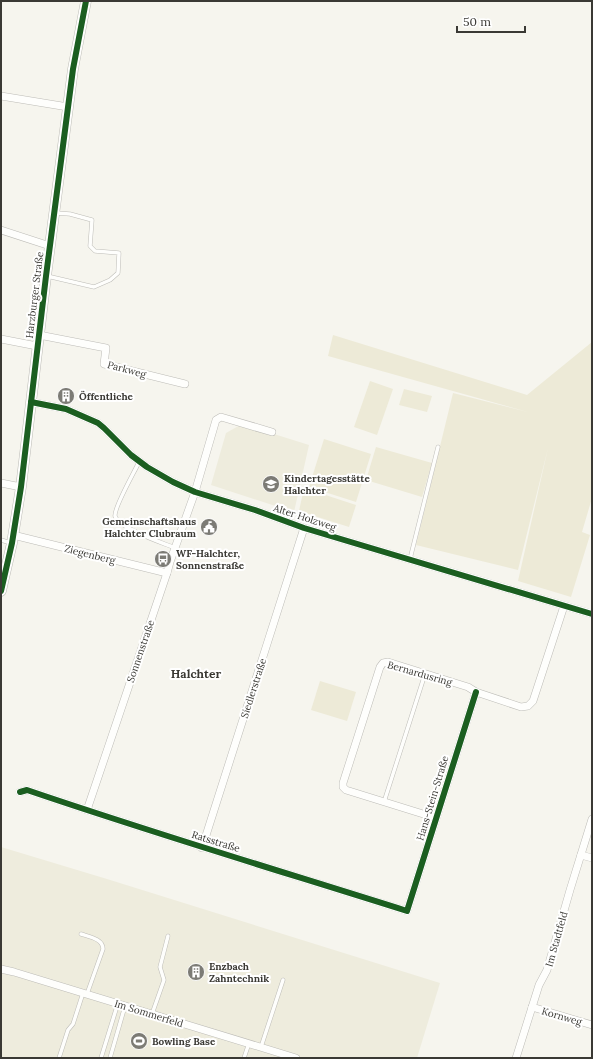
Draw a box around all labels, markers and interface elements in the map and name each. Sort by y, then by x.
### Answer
scale bar [457,8,525,34]
text: 50 m [463,14,491,29]
street label: Harzburger Straße [23,250,46,339]
street label: Parkweg [106,358,148,381]
building icon: Öffentliche [56,386,76,406]
place label: Öffentliche [79,390,134,403]
place label: Kindertagesstätte Halchter [284,472,370,497]
school or university icon: Kindertagesstätte Halchter [261,474,281,494]
street label: Alter Holzweg [271,501,338,534]
place label: Gemeinschaftshaus Halchter Clubraum [102,515,197,540]
public building icon: Gemeinschaftshaus Halchter Clubraum [199,517,219,537]
street label: Ziegenberg [63,542,117,567]
place label: WF-Halchter, Sonnenstraße [176,547,245,572]
bus stop icon: WF-Halchter, Sonnenstraße [153,549,173,569]
street label: Sonnenstraße [124,618,157,684]
street label: Siedlerstraße [238,656,269,720]
street label: Bernardusring [386,658,454,689]
district label: Halchter [171,666,221,681]
street label: Hans-Stein-Straße [413,754,452,842]
street label: Ratsstraße [190,828,242,855]
street label: Im Stadtfeld [542,910,571,968]
place label: Enzbach Zahntechnik [209,960,269,985]
building icon: Enzbach Zahntechnik [186,962,206,982]
street label: Im Sommerfeld [113,997,185,1030]
street label: Kornweg [540,1004,584,1029]
sports icon: Bowling Base [129,1031,149,1051]
place label: Bowling Base [152,1035,216,1048]

